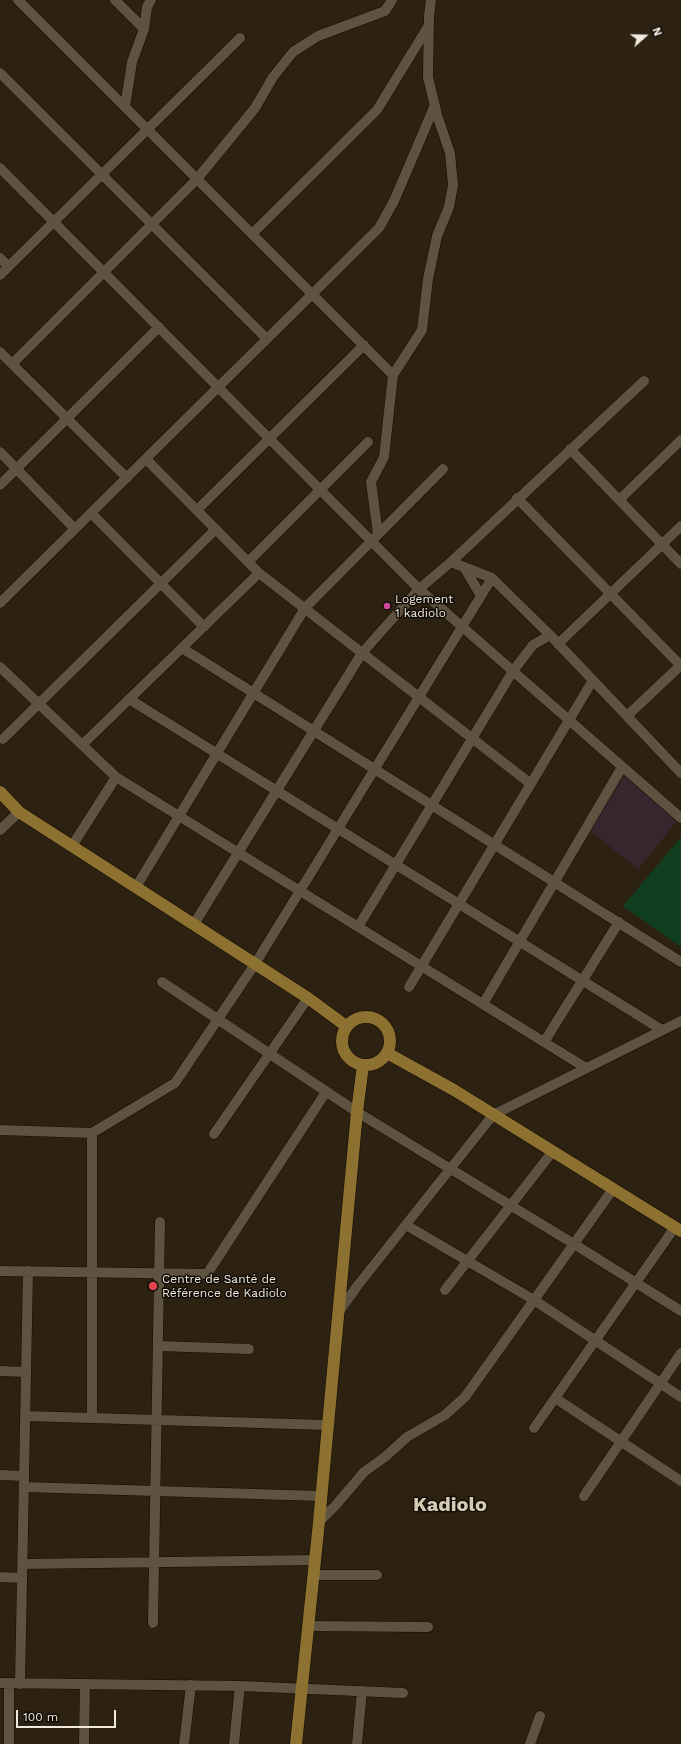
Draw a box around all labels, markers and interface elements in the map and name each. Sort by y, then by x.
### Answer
north arrow [625,16,665,56]
text: N [649,26,664,38]
place label: Logement 1 kadiolo [395,592,453,620]
marker: Logement 1 kadiolo [382,601,392,611]
place label: Centre de Santé de Référence de Kadiolo [162,1272,287,1300]
marker: Centre de Santé de Référence de Kadiolo [147,1280,159,1292]
district label: Kadiolo [413,1493,487,1517]
scale bar [18,1702,118,1728]
text: 100 m [23,1710,58,1724]

